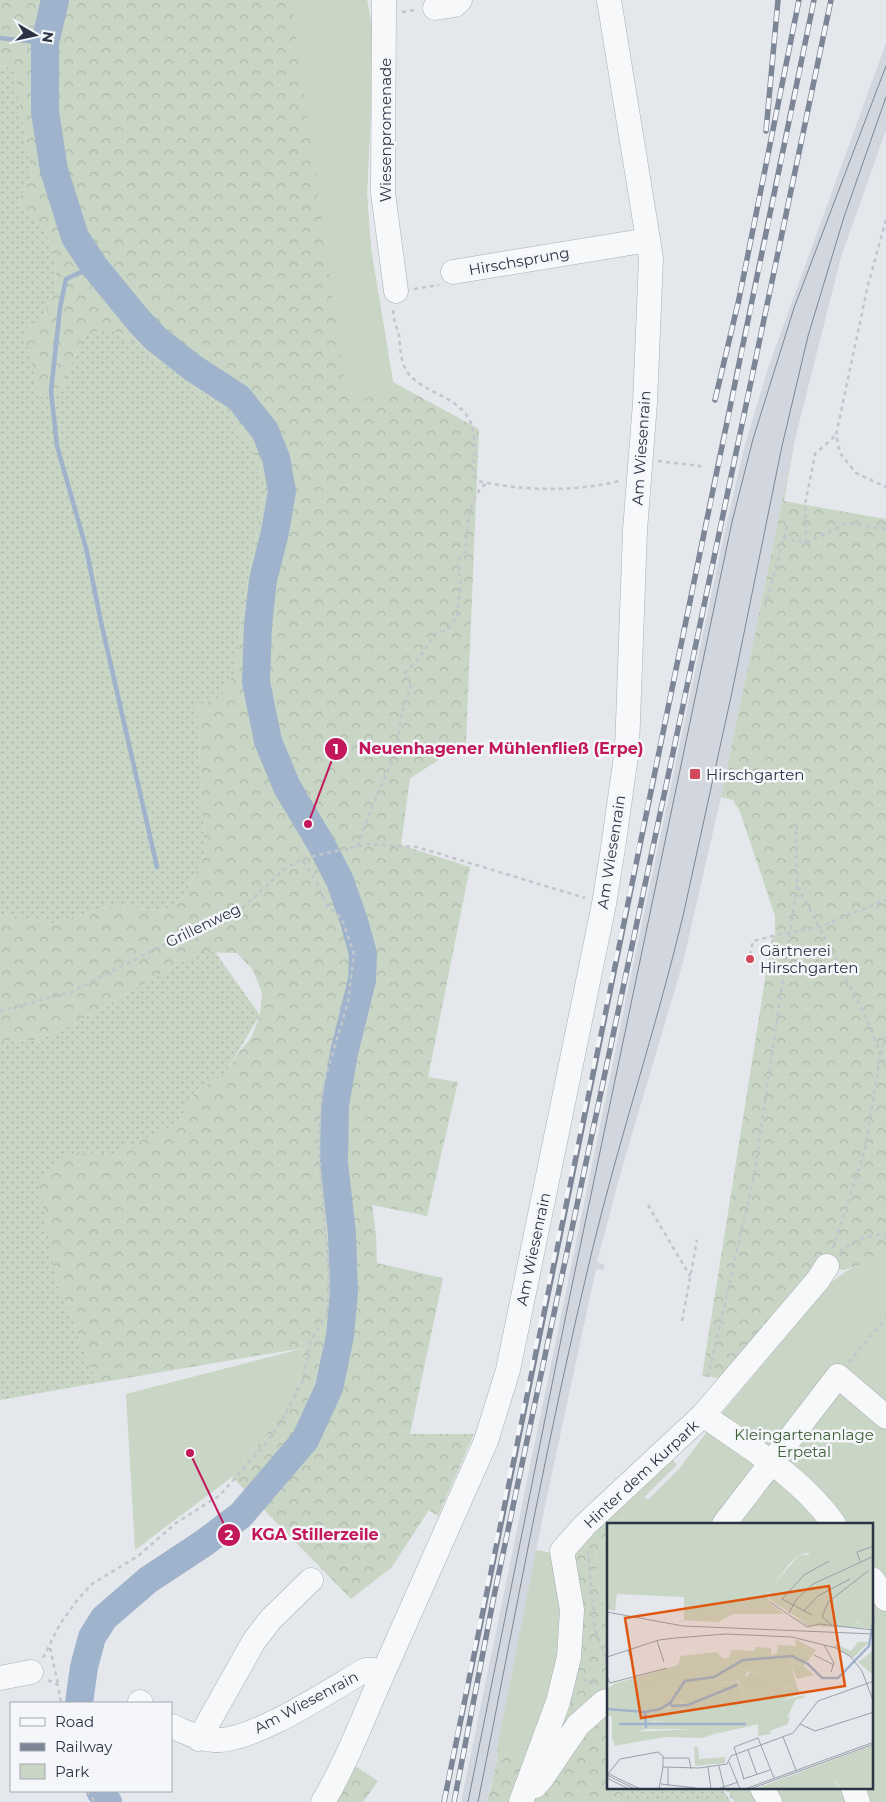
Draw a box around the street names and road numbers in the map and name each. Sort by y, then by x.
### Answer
street label: Wiesenpromenade [376,58,395,202]
street label: Hirschsprung [467,243,571,279]
street label: Am Wiesenrain [628,390,654,506]
street label: Am Wiesenrain [593,794,629,910]
street label: Grillenweg [162,899,244,951]
street label: Am Wiesenrain [512,1191,554,1307]
street label: Hinter dem Kurpark [579,1416,703,1532]
street label: Am Wiesenrain [251,1667,361,1737]

